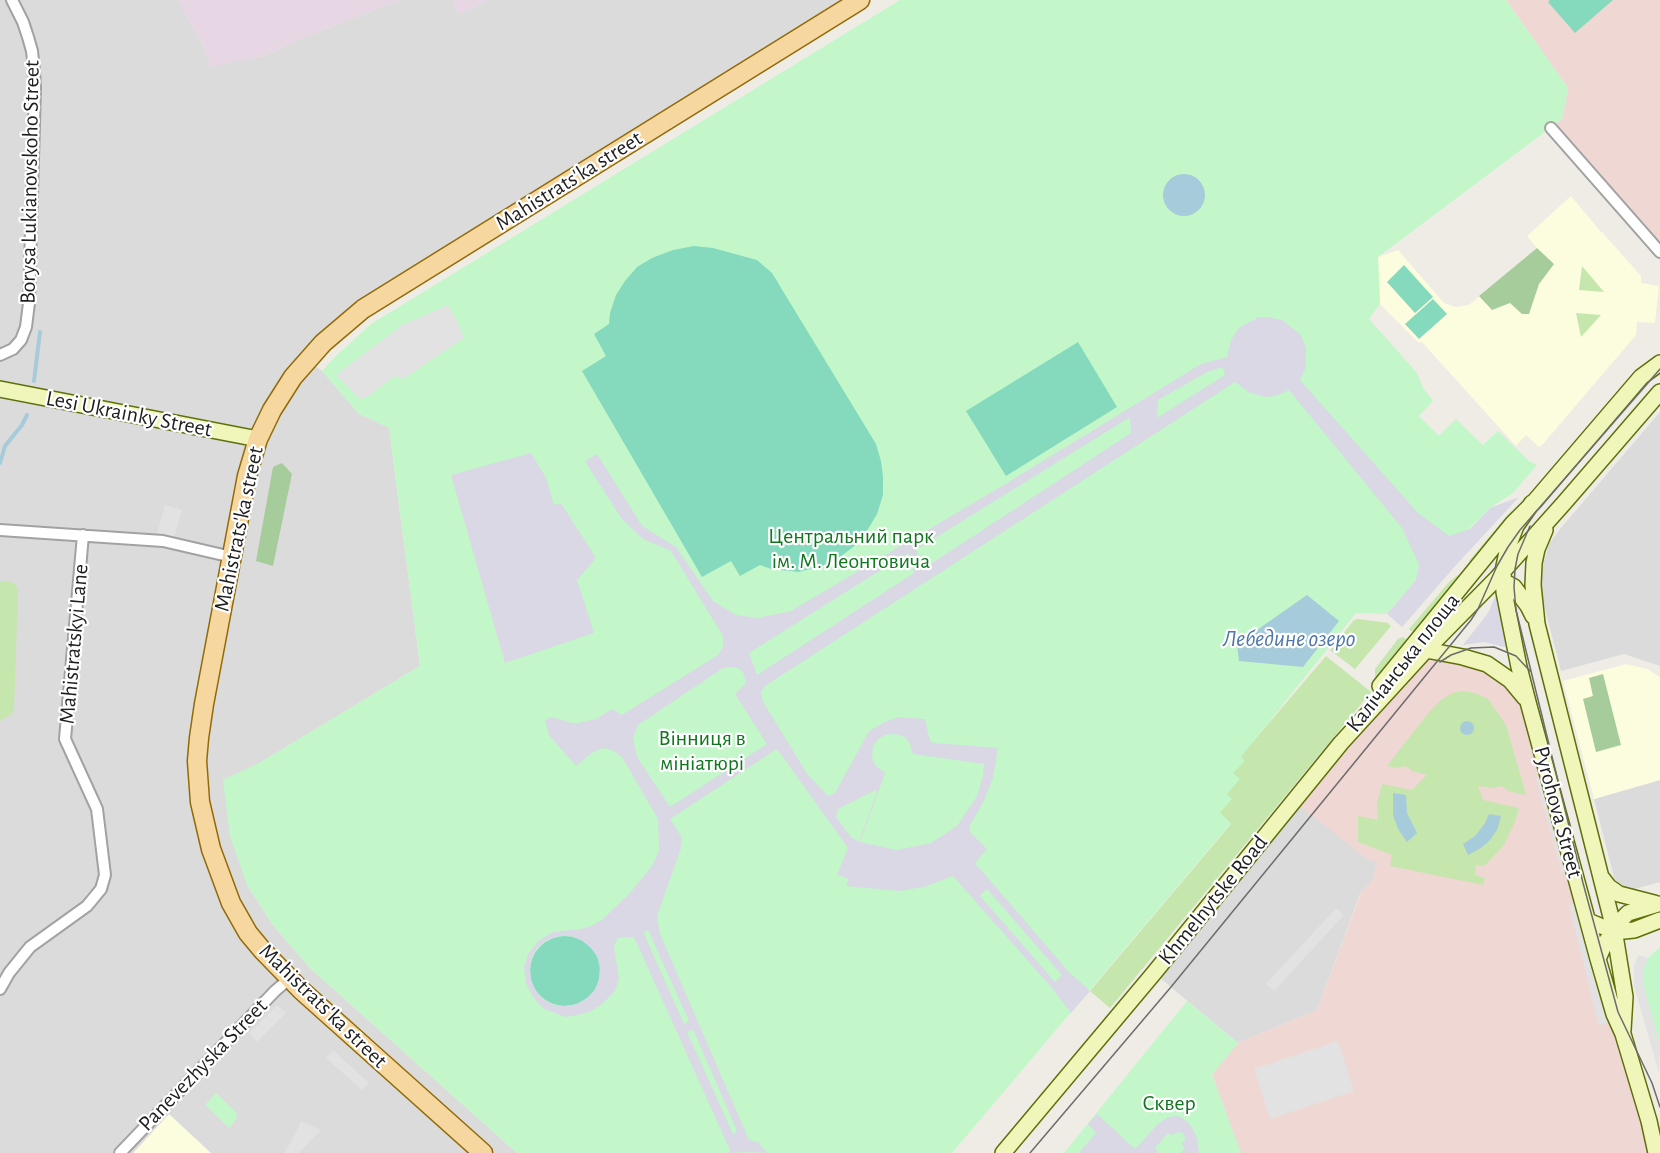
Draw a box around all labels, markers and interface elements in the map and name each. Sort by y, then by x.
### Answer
street label: Borysa Lukianovskoho Street [15,60,45,304]
street label: Mahistrats'ka street [491,125,647,237]
street label: Lesi Ukrainky Street [44,385,214,443]
street label: Mahistrats'ka street [209,444,269,614]
park label: Центральний парк ім. М. Леонтовича [768,523,934,574]
street label: Mahistratskyi Lane [54,563,94,725]
street label: Калічанська площа [1340,588,1466,738]
water label: Лебедине озеро [1223,625,1355,653]
park label: Вінниця в мініатюрі [658,725,746,776]
street label: Pyrohova Street [1528,743,1588,881]
street label: Khmelnytske Road [1153,830,1273,970]
street label: Mahistrats'ka street [253,938,393,1074]
street label: Panevezhyska Street [133,993,273,1137]
park label: Сквер [1142,1090,1196,1116]

